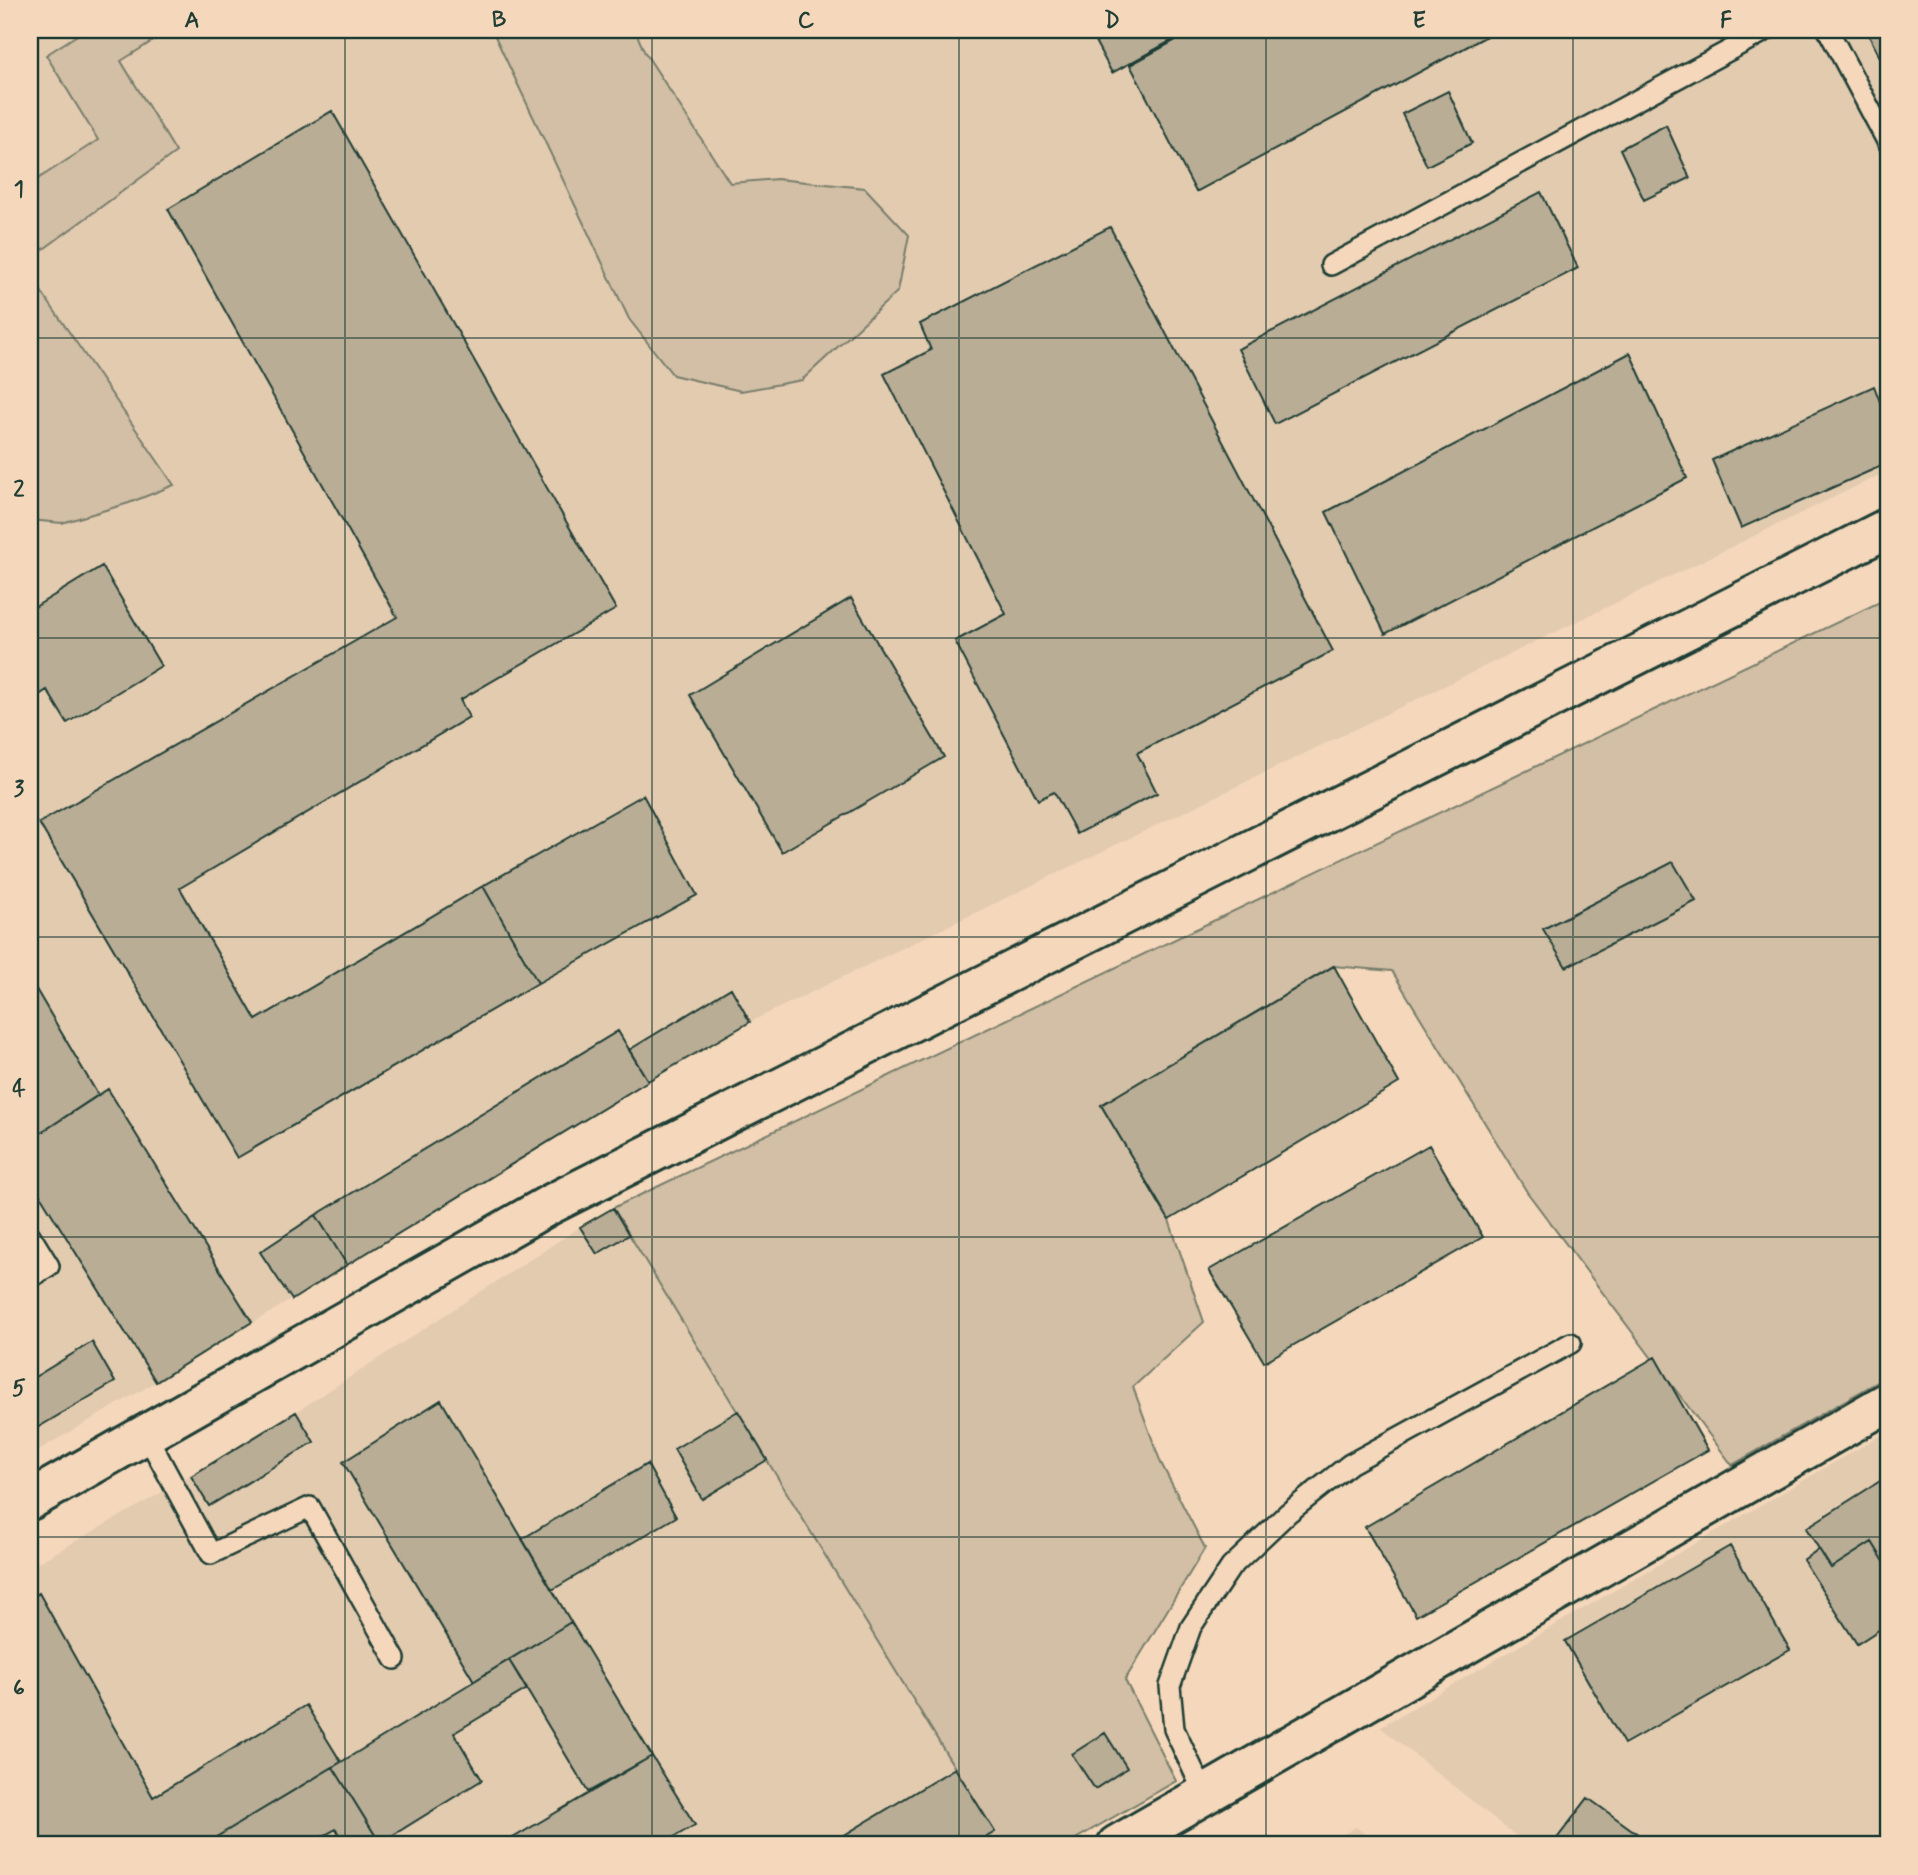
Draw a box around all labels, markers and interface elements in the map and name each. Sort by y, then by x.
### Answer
text: A [184,6,200,36]
text: B [492,6,507,36]
text: C [798,6,815,36]
text: D [1104,6,1120,36]
text: E [1412,6,1426,36]
text: F [1720,6,1732,36]
text: 1 [14,175,24,205]
text: 2 [13,475,25,505]
text: 3 [14,775,25,805]
text: 4 [12,1074,26,1104]
text: 5 [12,1374,26,1404]
text: 6 [13,1674,25,1704]

